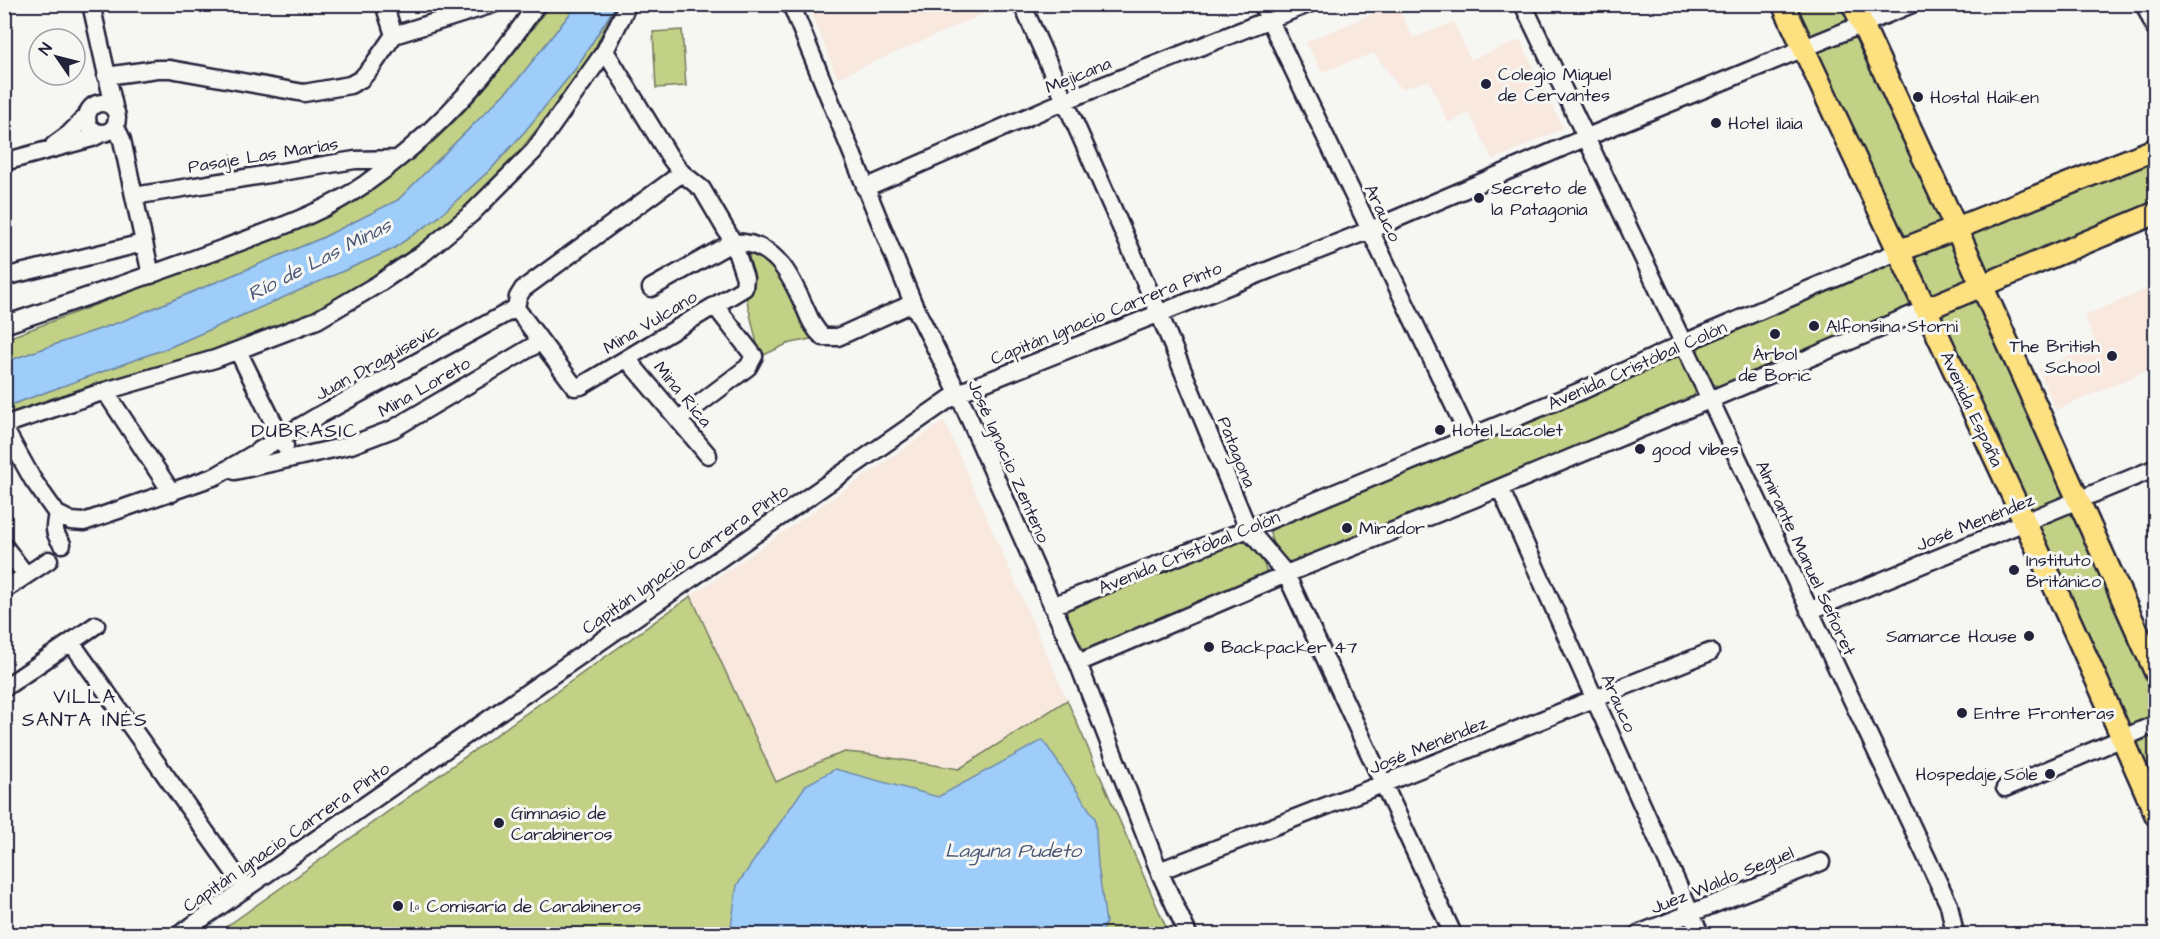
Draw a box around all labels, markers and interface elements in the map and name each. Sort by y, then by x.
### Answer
north arrow [27,27,87,87]
text: N [34,39,57,59]
street label: Mejicana [1041,51,1115,100]
place label: Colegio Miguel de Cervantes [1498,62,1612,108]
marker: Colegio Miguel de Cervantes [1479,77,1493,91]
place label: Hostal Haiken [1930,85,2039,110]
marker: Hostal Haiken [1911,90,1925,104]
place label: Hotel ilaia [1728,111,1803,136]
marker: Hotel ilaia [1709,116,1723,130]
street label: Pasaje Las Marías [186,131,340,180]
place label: Secreto de la Patagonia [1491,176,1588,223]
street label: Arauco [1358,180,1407,246]
marker: Secreto de la Patagonia [1472,191,1486,205]
water label: Río de Las Minas [243,211,397,308]
street label: Capitán Ignacio Carrera Pinto [987,256,1226,372]
street label: Mina Vulcano [598,284,702,360]
place label: Alfonsina Storni [1826,314,1958,339]
street label: Avenida Cristóbal Colón [1544,315,1731,416]
street label: Juan Draguisevic [311,318,444,408]
marker: Alfonsina Storni [1807,319,1821,333]
marker: Árbol de Boric [1768,327,1782,341]
place label: The British School [2010,334,2100,380]
place label: Árbol de Boric [1738,342,1812,388]
street label: Avenida España [1934,347,2009,471]
marker: The British School [2105,349,2119,363]
street label: Mina Loreto [374,351,475,424]
street label: Mina Rica [648,356,718,433]
street label: José Ignacio Zenteno [960,376,1056,547]
street label: Patagona [1210,413,1262,492]
district label: DUBRASIC [251,417,359,445]
place label: Hotel Lacolet [1452,418,1564,443]
marker: Hotel Lacolet [1433,423,1447,437]
place label: good vibes [1652,437,1739,463]
marker: good vibes [1633,442,1647,456]
street label: Almirante Manuel Señoret [1749,457,1862,661]
street label: Capitán Ignacio Carrera Pinto [577,478,794,641]
street label: José Menéndez [1912,487,2038,558]
street label: Avenida Cristóbal Colón [1095,505,1284,600]
place label: Mirador [1359,516,1425,541]
marker: Mirador [1340,521,1354,535]
place label: Instituto Británico [2026,548,2101,594]
marker: Instituto Británico [2007,563,2021,577]
place label: Samarce House [1886,624,2017,649]
marker: Samarce House [2022,629,2036,643]
place label: Backpacker 47 [1221,635,1357,660]
marker: Backpacker 47 [1202,640,1216,654]
street label: Arauco [1595,670,1642,736]
district label: VILLA SANTA INÉS [22,683,148,734]
place label: Entre Fronteras [1974,701,2114,726]
marker: Entre Fronteras [1955,706,1969,720]
street label: José Menéndez [1365,710,1491,781]
street label: Capitán Ignacio Carrera Pinto [178,756,395,919]
place label: Hospedaje Sole [1915,762,2038,787]
marker: Hospedaje Sole [2043,767,2057,781]
place label: Gimnasio de Carabineros [511,801,613,847]
marker: Gimnasio de Carabineros [492,816,506,830]
water label: Laguna Pudeto [945,837,1083,866]
street label: Juez Waldo Seguel [1647,840,1798,922]
place label: 1.ª Comisaría de Carabineros [410,894,641,919]
marker: 1.ª Comisaría de Carabineros [391,899,405,913]

